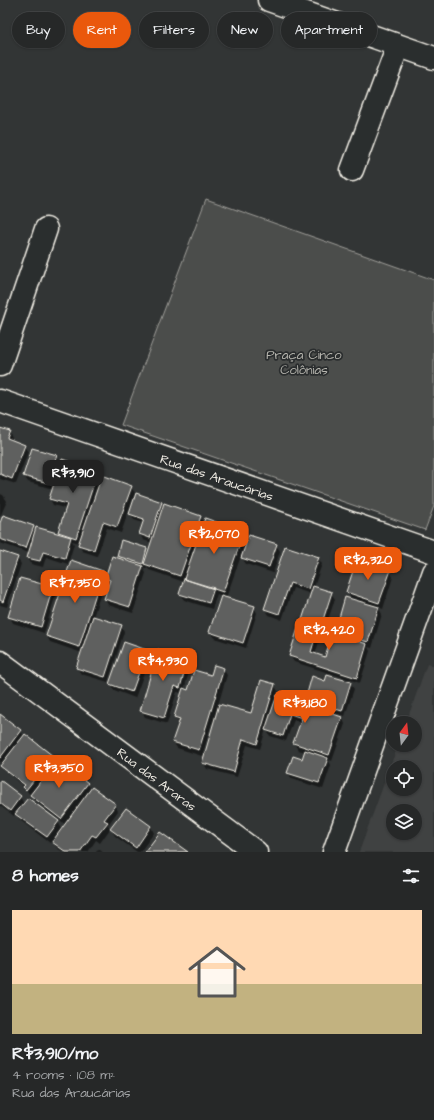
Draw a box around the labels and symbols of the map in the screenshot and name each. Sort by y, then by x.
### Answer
park label: Praça Cinco Colônias [266,346,342,379]
street label: Rua das Araucárias [158,450,276,506]
pin: R$3,910 [36,460,110,494]
pin: R$2,070 [177,521,251,555]
pin: R$2,320 [331,547,405,581]
pin: R$7,350 [38,570,112,604]
pin: R$2,420 [292,617,366,651]
pin: R$4,930 [126,648,200,682]
pin: R$3,180 [268,690,342,724]
north arrow [386,716,422,752]
street label: Rua das Araras [113,744,200,816]
pin: R$3,350 [22,755,96,789]

